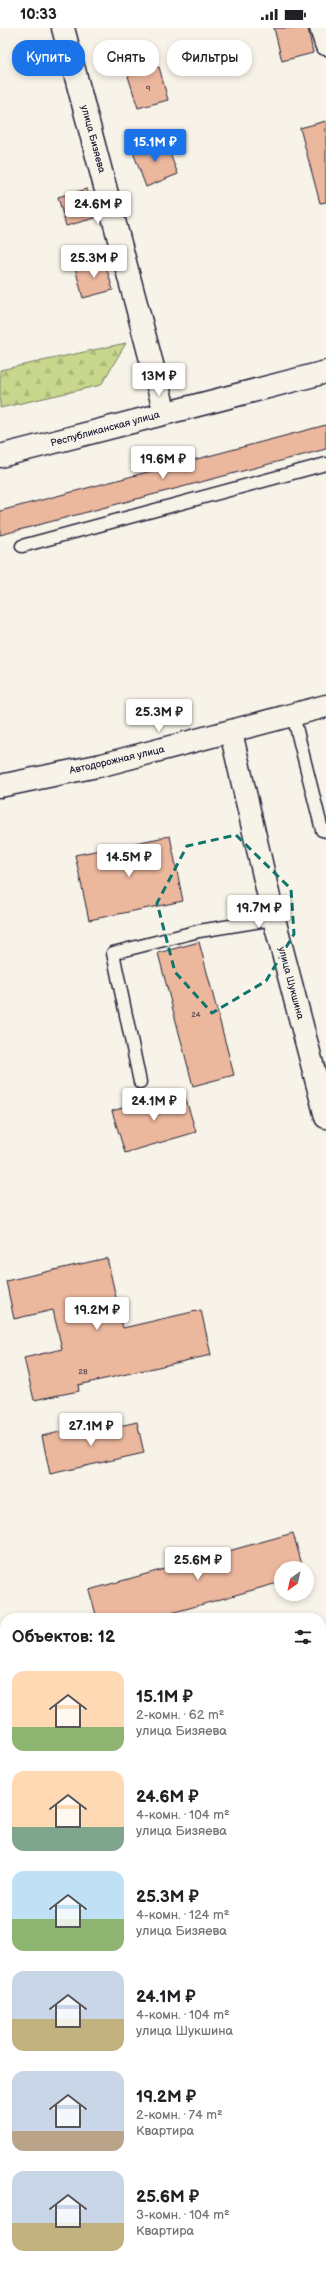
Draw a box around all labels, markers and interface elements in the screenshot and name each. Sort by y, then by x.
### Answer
text: 10:33 [20,5,57,24]
chip: Купить [12,40,85,76]
chip: Снять [93,40,159,76]
chip: Фильтры [167,40,252,76]
house number: 9 [146,84,151,93]
street label: улица Бизяева [78,104,108,174]
pin: 15.1M ₽ [118,129,192,163]
text: 15.1M ₽ [133,134,177,150]
pin: 24.6M ₽ [61,191,135,225]
text: 24.6M ₽ [74,196,122,212]
pin: 25.3M ₽ [57,245,131,279]
text: 25.3M ₽ [70,250,118,266]
pin: 13M ₽ [131,363,187,397]
text: 13M ₽ [141,368,177,384]
street label: Республиканская улица [49,409,161,449]
pin: 19.6M ₽ [126,446,200,480]
text: 19.6M ₽ [140,451,186,467]
pin: 25.3M ₽ [122,699,196,733]
text: 25.3M ₽ [135,704,183,720]
street label: Автодорожная улица [67,743,166,777]
pin: 14.5M ₽ [92,844,166,878]
text: 14.5M ₽ [106,849,152,865]
pin: 19.7M ₽ [222,895,296,929]
text: 19.7M ₽ [236,900,282,916]
street label: улица Шукшина [276,945,307,1021]
house number: 24 [191,1010,201,1019]
pin: 24.1M ₽ [117,1088,191,1122]
text: 24.1M ₽ [131,1093,177,1109]
pin: 19.2M ₽ [60,1297,134,1331]
text: 19.2M ₽ [74,1302,120,1318]
house number: 28 [78,1367,88,1376]
pin: 27.1M ₽ [54,1413,128,1447]
text: 27.1M ₽ [68,1418,114,1434]
pin: 25.6M ₽ [161,1547,235,1581]
text: 25.6M ₽ [174,1552,222,1568]
north arrow [274,1561,314,1601]
map controls [274,1561,314,1601]
icon: filters [292,1626,314,1648]
text: Объектов: 12 [12,1627,115,1647]
icon: home [44,1687,92,1735]
text: 15.1M ₽ [136,1687,193,1707]
text: 2-комн. · 62 m² [136,1707,224,1723]
text: улица Бизяева [136,1723,227,1739]
icon: home [44,1787,92,1835]
text: 24.6M ₽ [136,1787,199,1807]
text: 4-комн. · 104 m² [136,1807,230,1823]
text: улица Бизяева [136,1823,227,1839]
icon: home [44,1887,92,1935]
text: 25.3M ₽ [136,1887,199,1907]
text: 4-комн. · 124 m² [136,1907,229,1923]
text: улица Бизяева [136,1923,227,1939]
icon: home [44,1987,92,2035]
text: 24.1M ₽ [136,1987,196,2007]
text: 4-комн. · 104 m² [136,2007,230,2023]
text: улица Шукшина [136,2023,233,2039]
icon: home [44,2087,92,2135]
text: 19.2M ₽ [136,2087,196,2107]
text: 2-комн. · 74 m² [136,2107,223,2123]
text: Квартира [136,2123,194,2139]
icon: home [44,2187,92,2235]
text: 25.6M ₽ [136,2187,199,2207]
text: 3-комн. · 104 m² [136,2207,230,2223]
text: Квартира [136,2223,194,2239]

